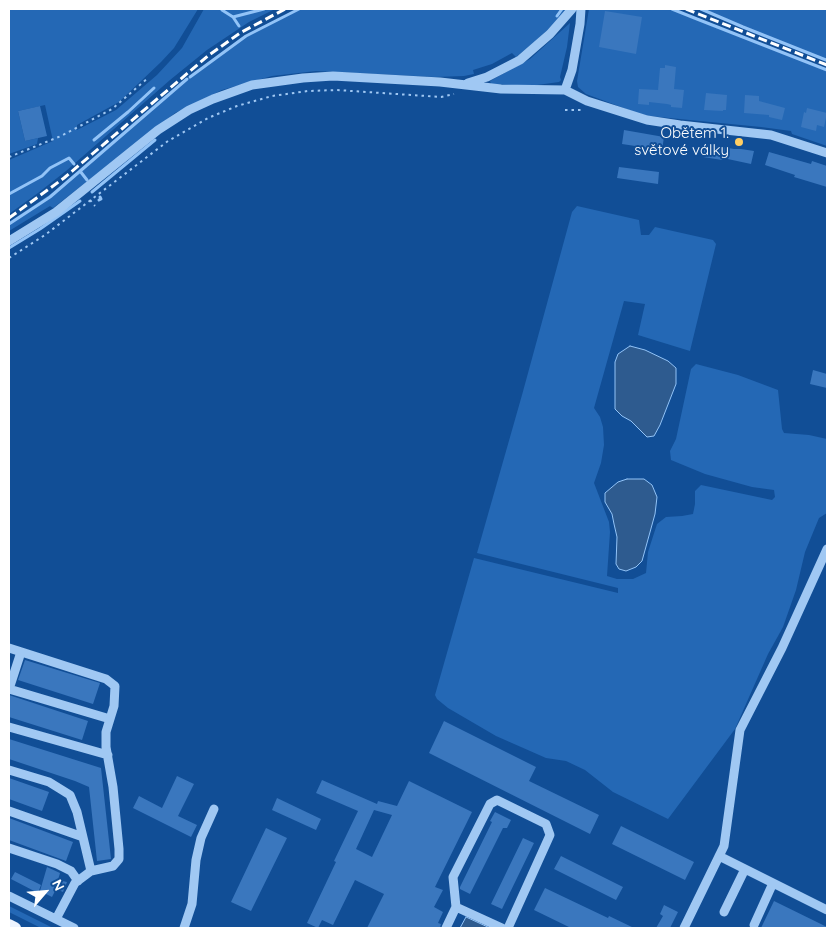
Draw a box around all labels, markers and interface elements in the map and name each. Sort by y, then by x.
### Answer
place label: Obětem 1. světové války [634,124,729,159]
marker: Obětem 1. světové války [733,136,745,148]
north arrow [20,867,70,917]
text: N [48,877,69,894]

